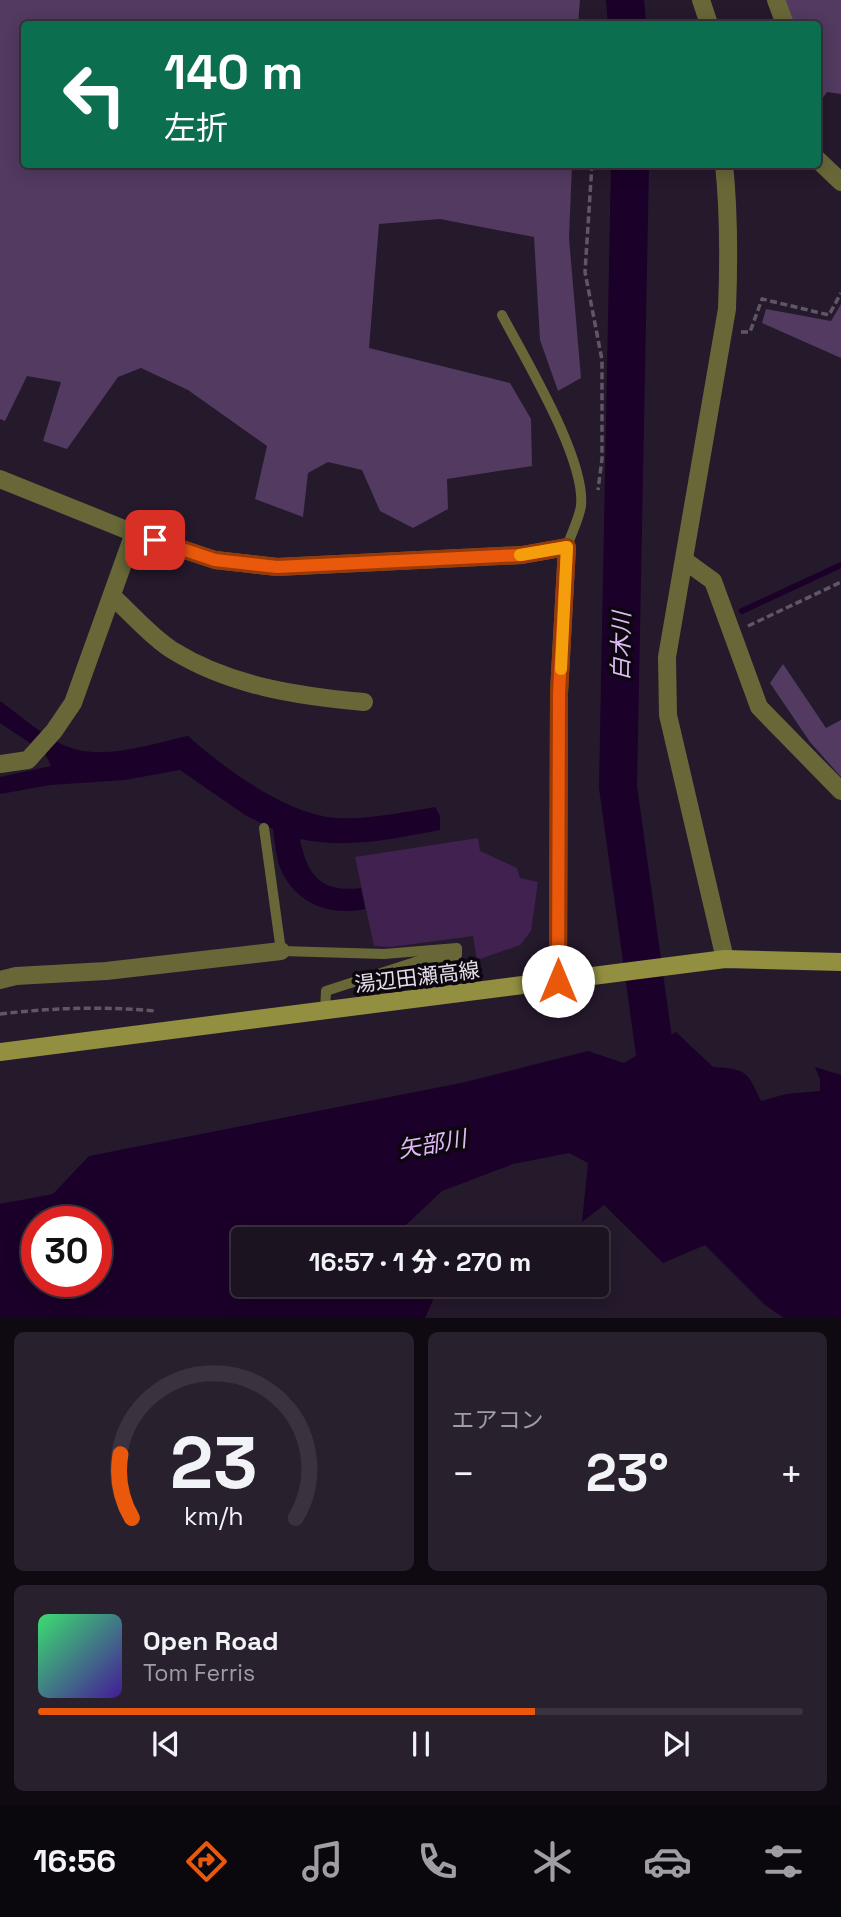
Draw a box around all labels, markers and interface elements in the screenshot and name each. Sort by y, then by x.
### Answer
text: 140 m [164,41,303,103]
icon: left [49,49,140,140]
text: 左折 [164,108,228,148]
pin [125,510,185,570]
icon: arrive [136,521,174,559]
water label: 白木川 [605,608,637,681]
position arrow [521,944,595,1018]
street label: 湯辺田瀬高線 [353,956,481,998]
water label: 矢部川 [395,1123,472,1165]
speed limit sign: 30 [21,1206,112,1297]
text: 16:57 · 1 分 · 270 m [309,1245,531,1279]
text: エアコン [452,1405,544,1435]
text: 23 [170,1416,258,1509]
text: 23° [586,1440,669,1506]
text: − [452,1450,475,1498]
text: + [779,1450,803,1498]
text: km/h [184,1499,244,1531]
text: Open Road [143,1624,279,1658]
text: Tom Ferris [143,1658,255,1688]
icon: previous [147,1725,185,1763]
icon: pause [402,1725,440,1763]
icon: next [657,1725,695,1763]
icon: directions [182,1837,231,1886]
icon: music [298,1837,347,1886]
icon: phone [413,1837,462,1886]
icon: climate [528,1837,577,1886]
icon: car [643,1837,692,1886]
icon: filters [759,1837,808,1886]
text: 16:56 [33,1841,116,1881]

